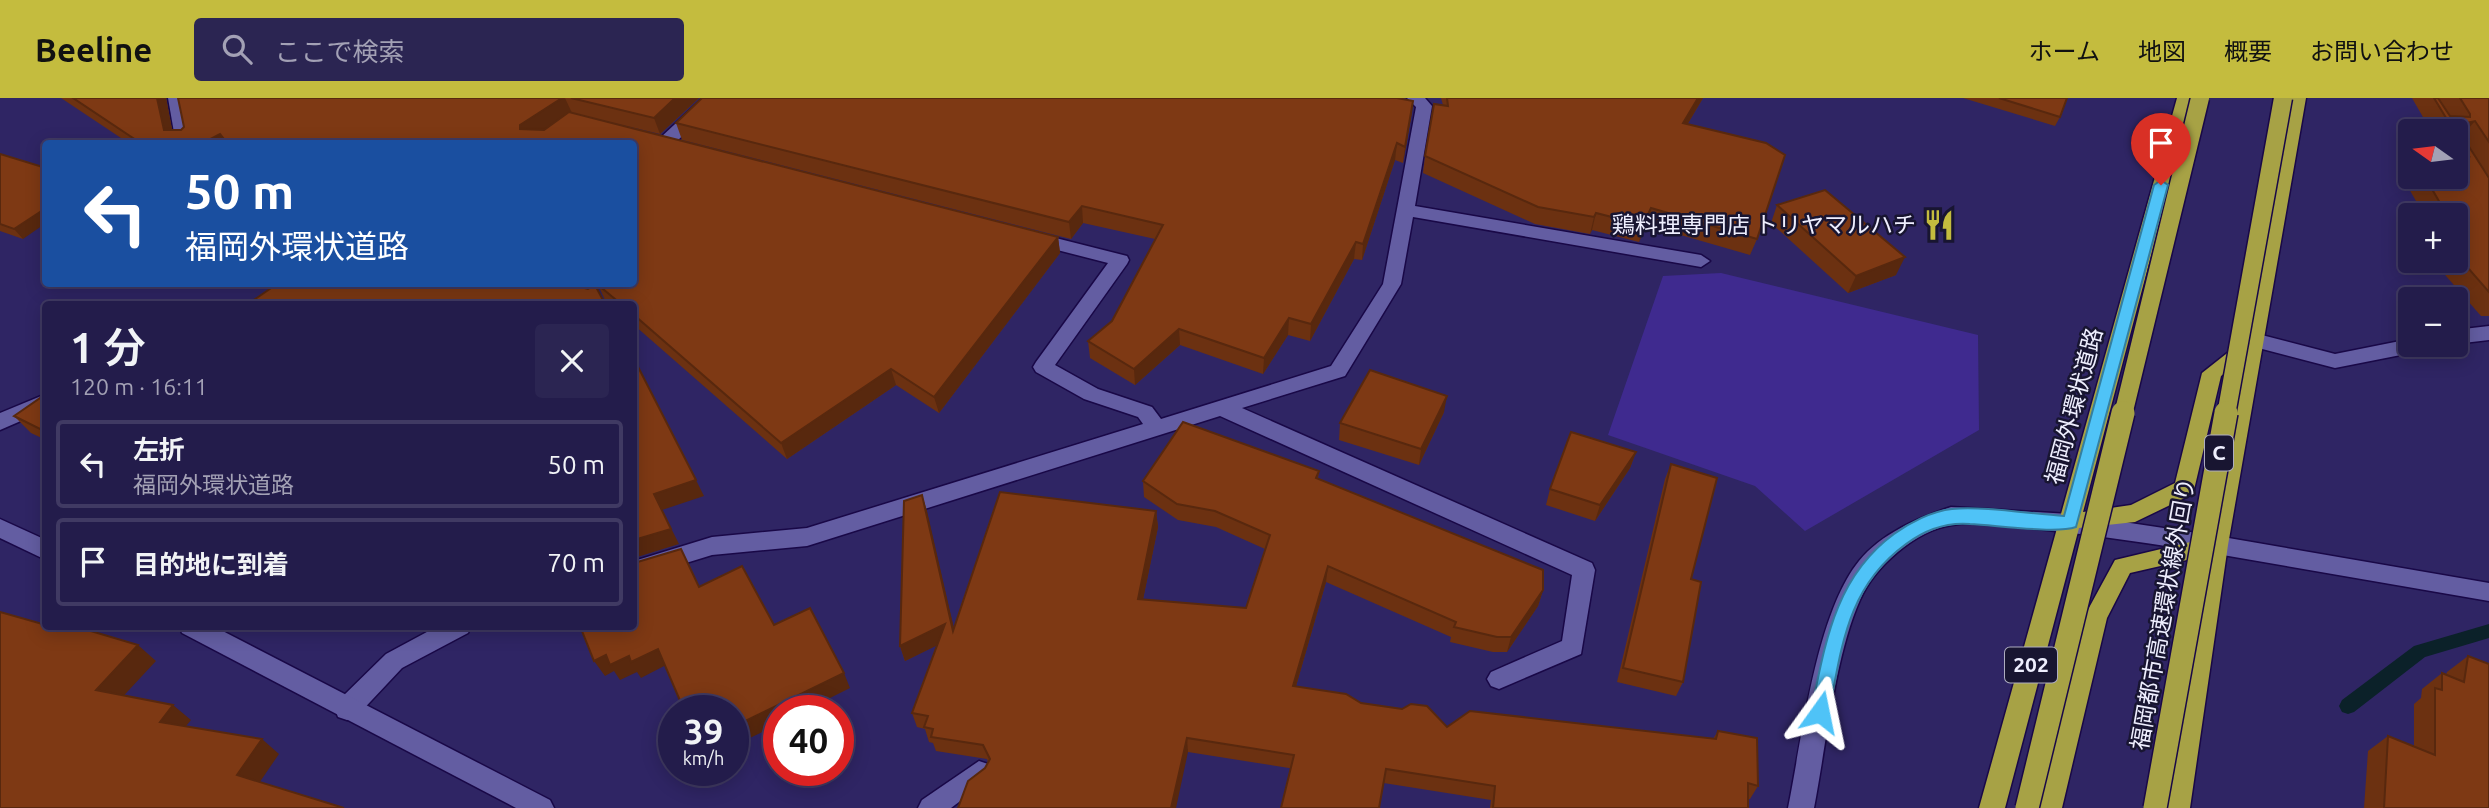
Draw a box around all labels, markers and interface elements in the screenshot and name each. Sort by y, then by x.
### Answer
search box [194,18,684,81]
icon: search [218,30,256,68]
text: Beeline [35,31,152,68]
text: ここで検索 [274,37,404,66]
text: ホーム [2029,38,2100,65]
text: 地図 [2138,38,2186,65]
text: 概要 [2224,38,2272,65]
text: お問い合わせ [2310,38,2454,65]
pin [2131,113,2191,185]
north arrow [2398,119,2468,189]
map controls [2398,119,2468,357]
icon: arrive [2142,124,2180,162]
text: 50 m [185,163,294,218]
icon: left [70,168,161,259]
button: + [2398,203,2468,273]
restaurant icon: 鶏料理専門店 トリヤマルハチ [1922,208,1956,242]
place label: 鶏料理専門店 トリヤマルハチ [1612,212,1916,237]
text: 福岡外環状道路 [185,228,409,264]
button: − [2398,287,2468,357]
text: 1 分 [70,324,146,371]
button: close [535,324,609,398]
street label: 福岡外環状道路 [2041,325,2106,487]
text: 120 m · 16:11 [70,374,208,399]
text: 左折 [133,435,185,464]
road number: C [2205,436,2233,470]
icon: left [74,445,112,483]
text: 50 m [547,450,605,479]
text: 福岡外環状道路 [133,472,294,497]
street label: 福岡都市高速環状線外回り [2126,476,2199,752]
icon: arrive [74,543,112,581]
text: 70 m [547,548,605,577]
text: 目的地に到着 [133,550,289,579]
road number: 202 [2005,648,2057,682]
position arrow [1783,675,1857,749]
speed limit sign: 40 [763,695,854,786]
text: 39 [684,711,723,751]
text: km/h [683,748,724,768]

